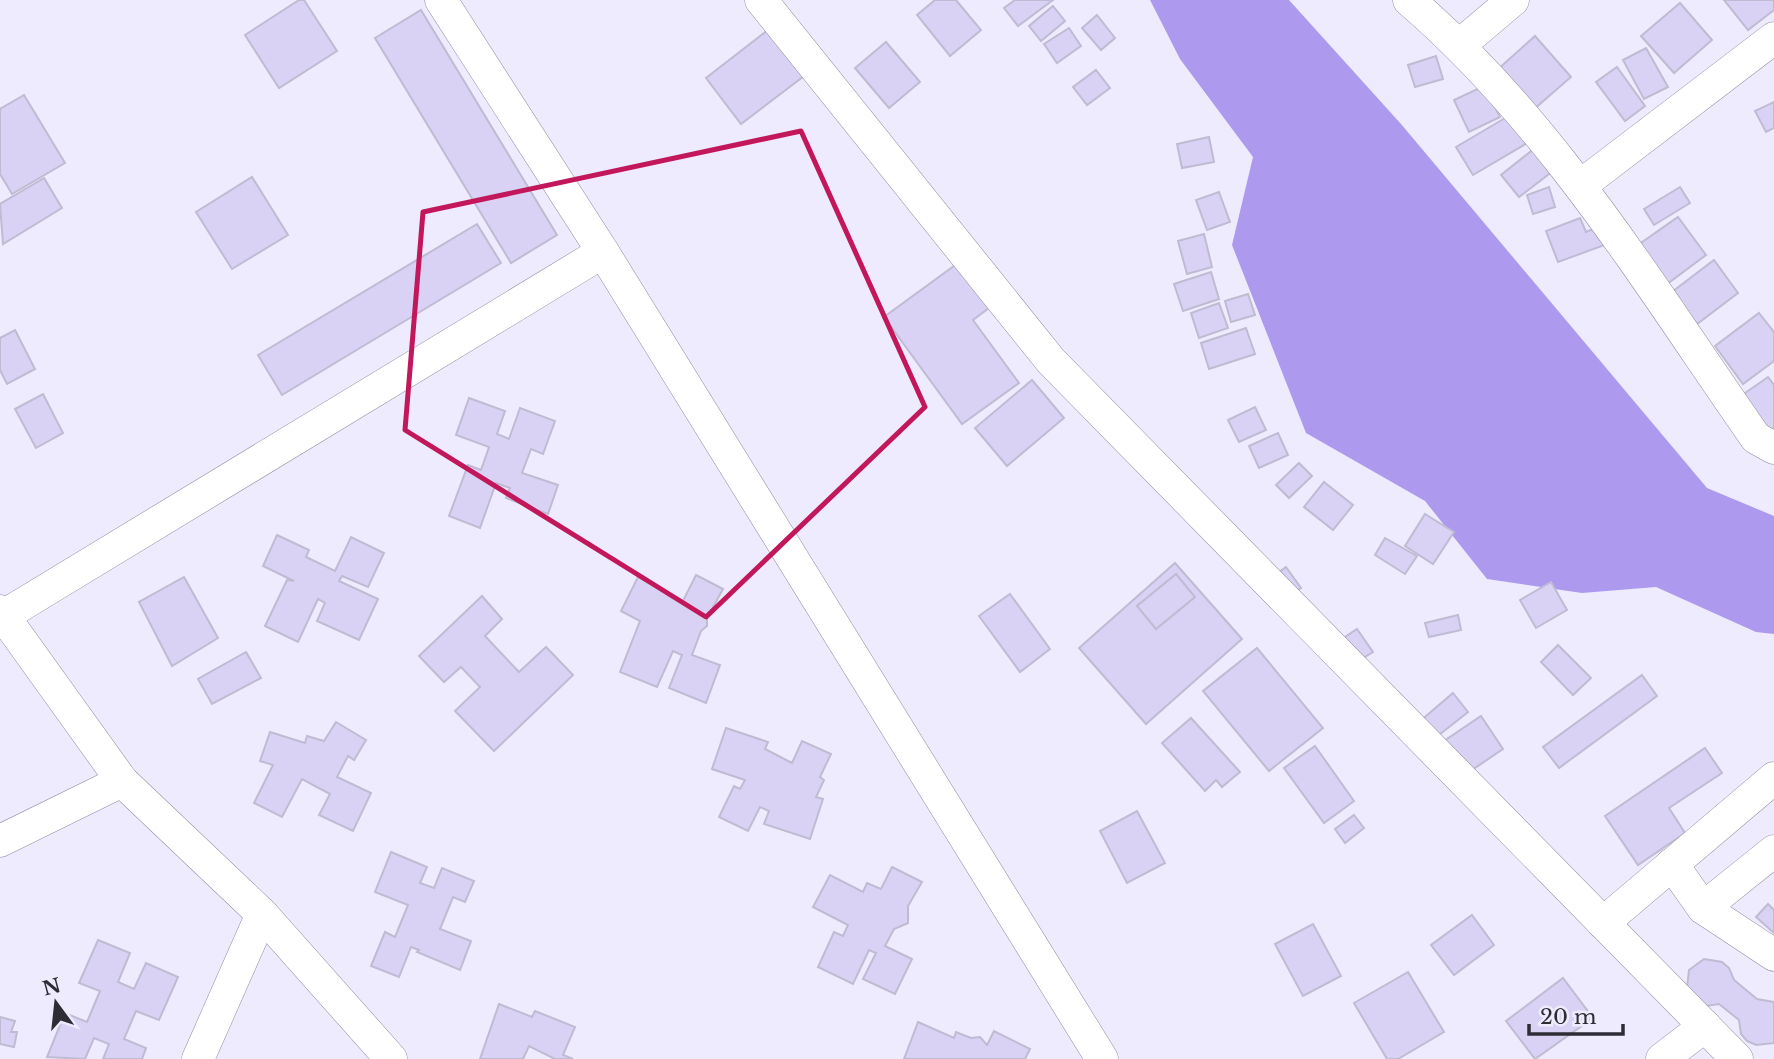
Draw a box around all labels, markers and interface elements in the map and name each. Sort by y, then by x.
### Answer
north arrow [21,968,91,1038]
text: N [40,974,63,1000]
scale bar [1529,992,1624,1036]
text: 20 m [1540,1004,1597,1030]

